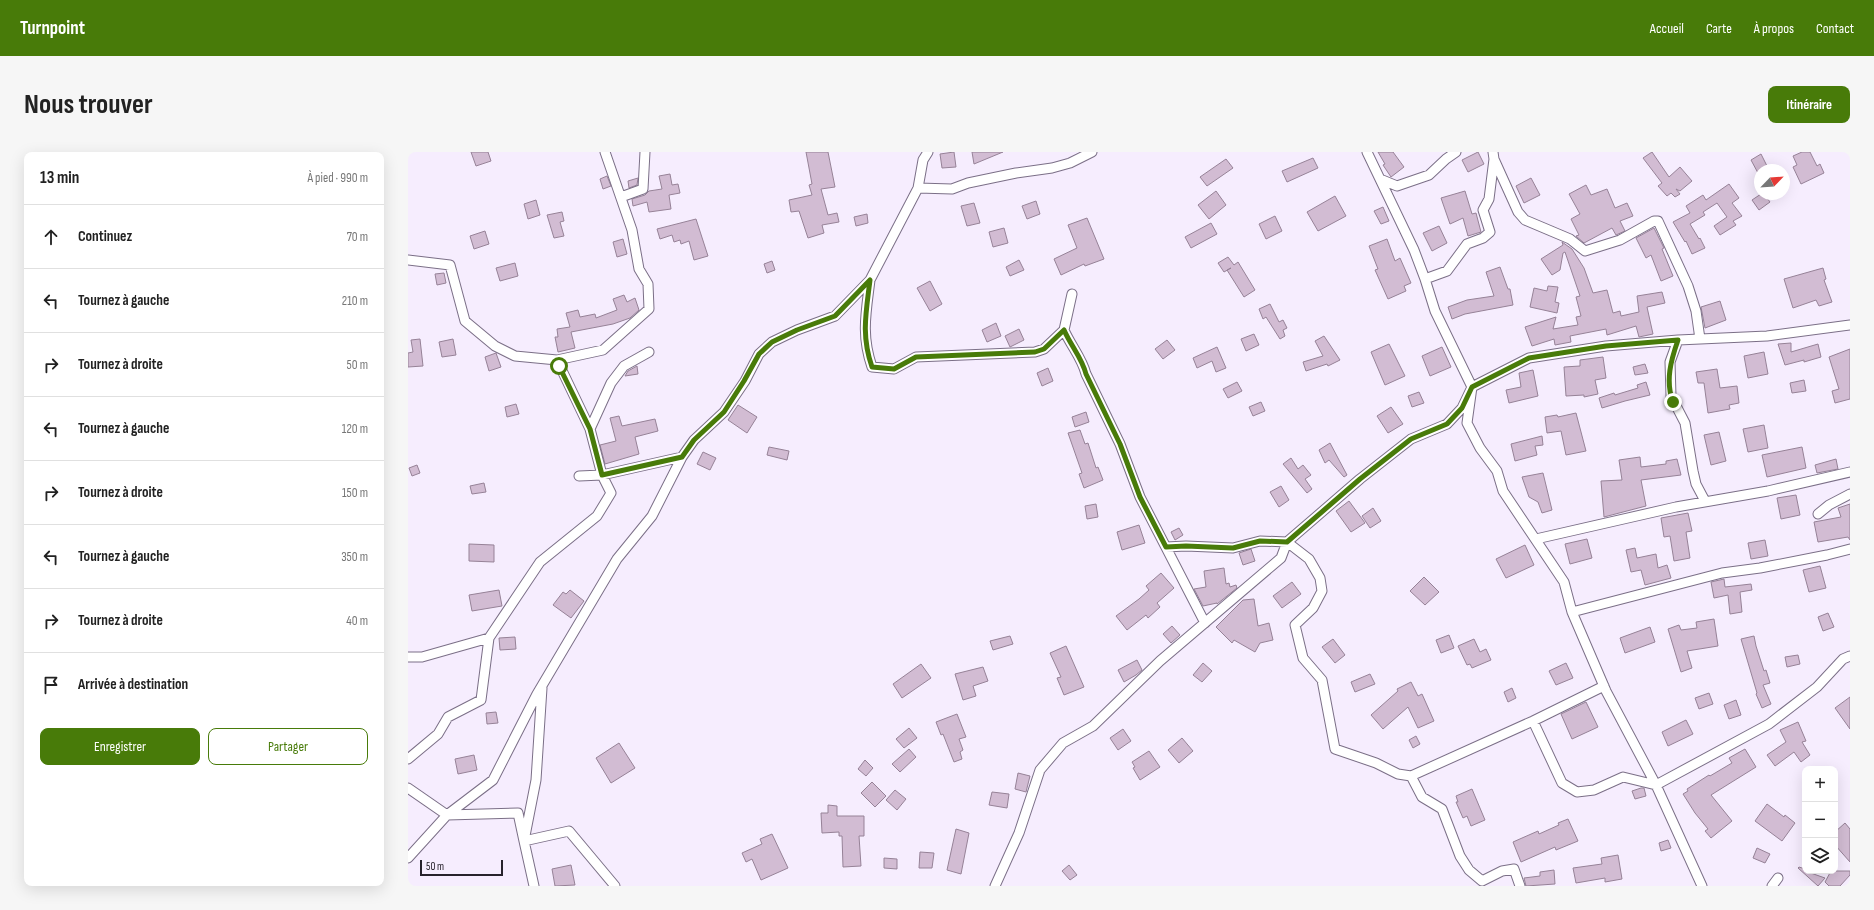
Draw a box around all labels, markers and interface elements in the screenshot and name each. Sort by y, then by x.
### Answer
text: Turnpoint [20,17,85,40]
text: Accueil [1650,20,1684,37]
text: Carte [1706,20,1732,37]
text: À propos [1754,20,1794,37]
text: Contact [1816,20,1854,37]
button: Itinéraire [1768,86,1850,123]
text: Nous trouver [24,88,153,121]
north arrow [1754,164,1790,200]
text: 13 min [40,168,79,188]
text: À pied · 990 m [307,170,368,186]
icon: ahead [40,226,62,248]
text: Continuez [78,227,132,246]
text: 70 m [347,229,368,245]
icon: left [40,290,62,312]
text: Tournez à gauche [78,291,169,310]
text: 210 m [342,293,368,309]
icon: right [40,354,62,376]
text: Tournez à droite [78,355,163,374]
text: 50 m [347,357,368,373]
route start [550,357,568,375]
route end [1664,393,1682,411]
icon: left [40,418,62,440]
text: Tournez à gauche [78,419,169,438]
text: 120 m [342,421,368,437]
icon: right [40,482,62,504]
text: Tournez à droite [78,483,163,502]
text: 150 m [342,485,368,501]
icon: left [40,546,62,568]
text: Tournez à gauche [78,547,169,566]
text: 350 m [341,549,368,565]
icon: right [40,610,62,632]
text: Tournez à droite [78,611,163,630]
text: 40 m [346,613,368,629]
icon: arrive [40,674,62,696]
text: Arrivée à destination [78,675,188,694]
button: Enregistrer [40,728,200,765]
button: Partager [208,728,368,765]
map controls [1802,766,1838,874]
button: + [1802,766,1838,802]
button: − [1802,802,1838,838]
button: layers [1802,838,1838,874]
scale bar [420,858,503,877]
text: 50 m [426,860,444,873]

